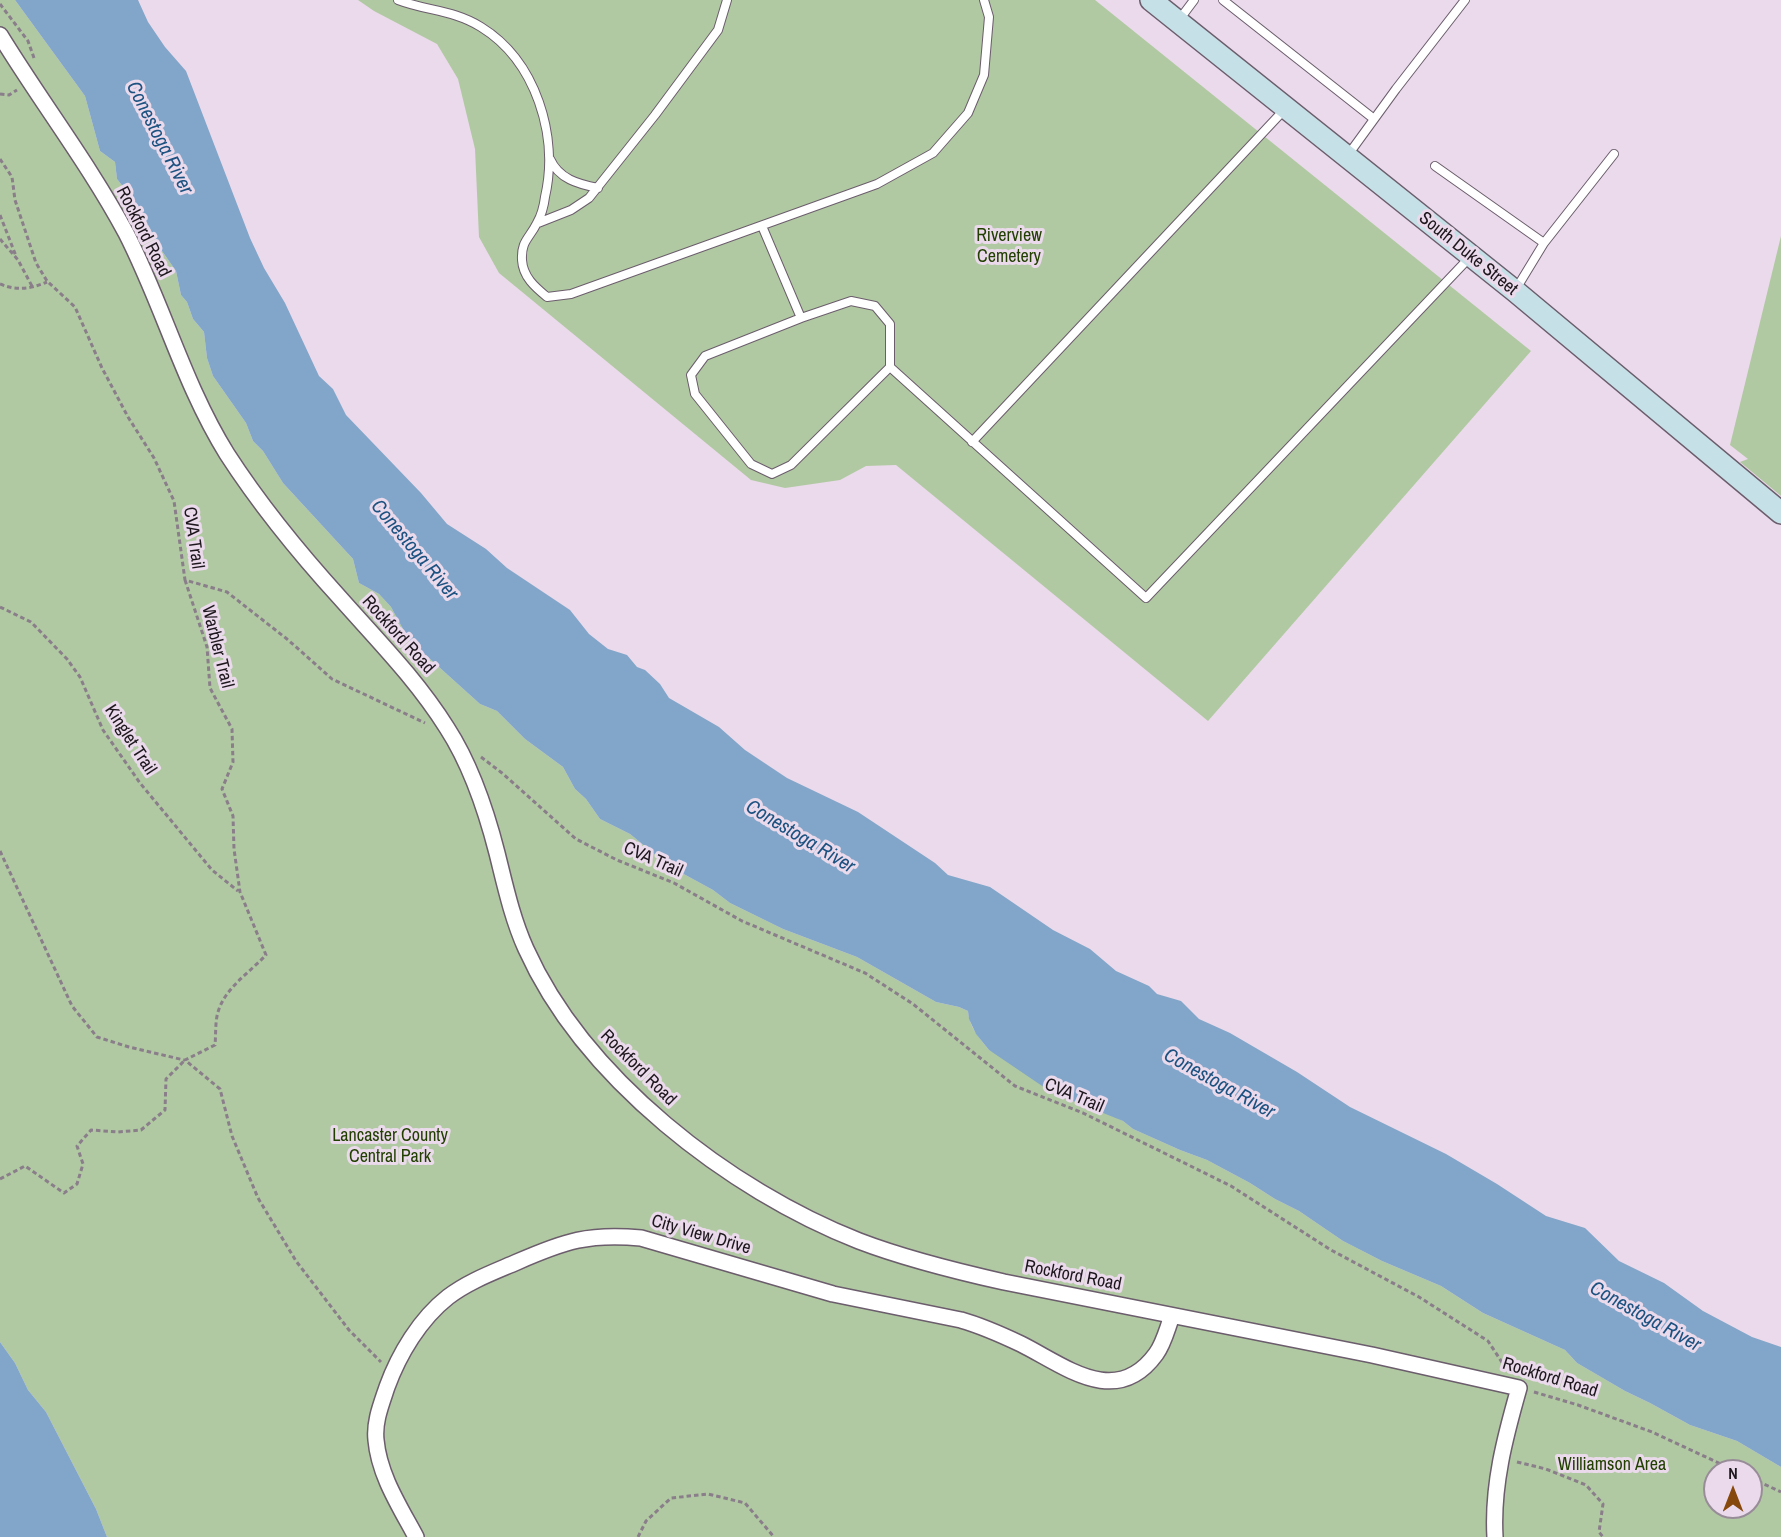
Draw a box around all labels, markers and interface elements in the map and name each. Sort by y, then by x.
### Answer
water label: Conestoga River [120,78,198,198]
street label: Rockford Road [111,183,175,281]
street label: South Duke Street [1414,208,1522,300]
park label: Riverview Cemetery [976,225,1042,268]
water label: Conestoga River [365,495,463,605]
street label: CVA Trail [178,506,208,570]
street label: Rockford Road [357,591,439,679]
street label: Warbler Trail [196,604,238,690]
street label: Kinglet Trail [99,701,161,779]
water label: Conestoga River [741,795,859,879]
street label: CVA Trail [620,837,686,883]
street label: Rockford Road [596,1026,680,1110]
water label: Conestoga River [1159,1044,1279,1124]
street label: CVA Trail [1041,1074,1107,1118]
park label: Lancaster County Central Park [332,1125,448,1168]
street label: City View Drive [649,1211,753,1259]
street label: Rockford Road [1023,1256,1123,1296]
water label: Conestoga River [1585,1277,1705,1357]
street label: Rockford Road [1500,1353,1600,1403]
park label: Williamson Area [1558,1454,1666,1476]
north arrow [1703,1459,1763,1519]
text: N [1728,1462,1738,1484]

